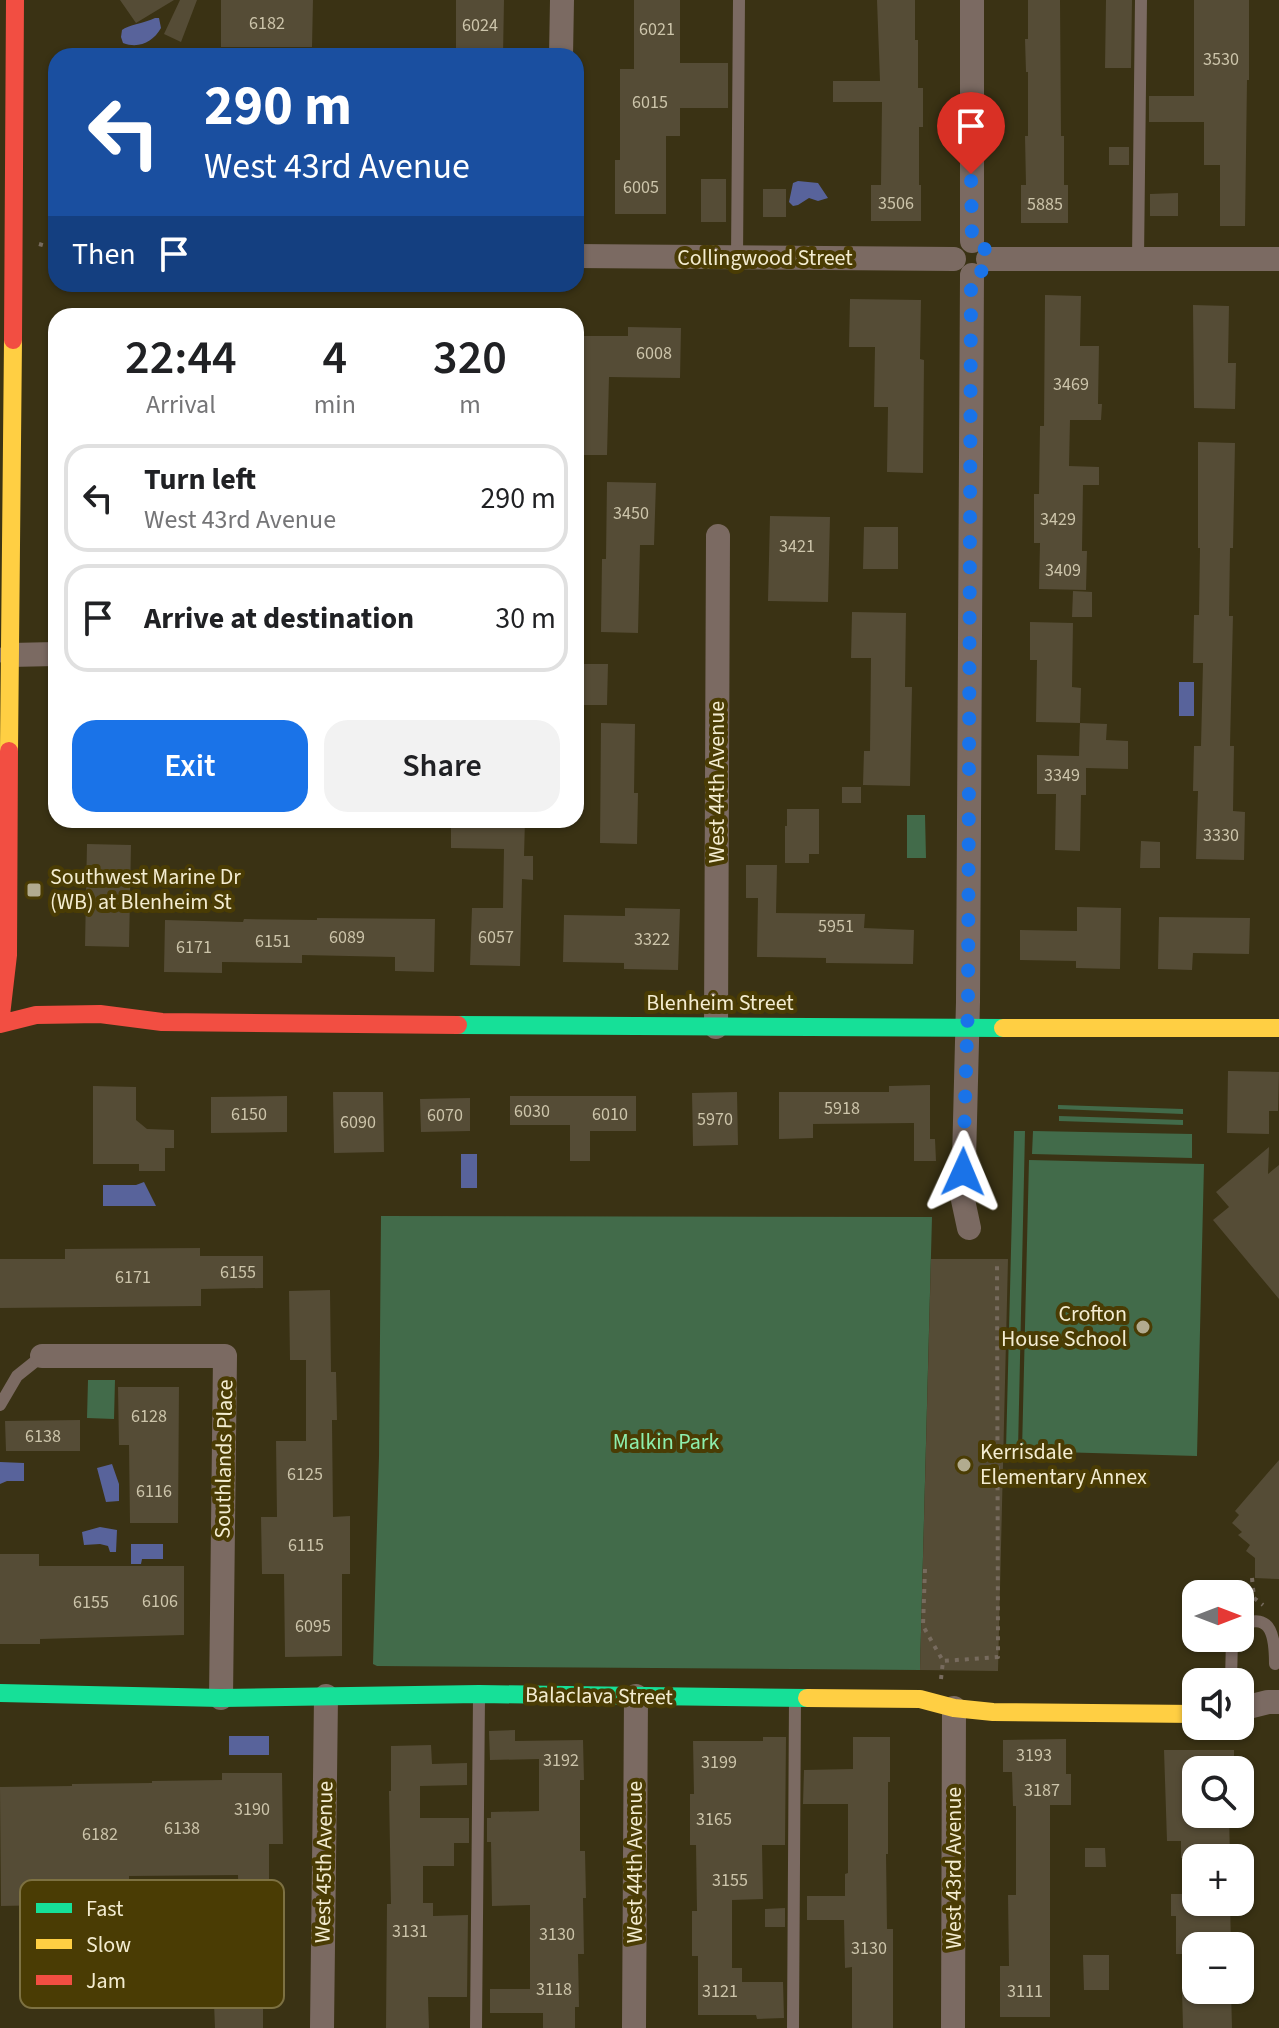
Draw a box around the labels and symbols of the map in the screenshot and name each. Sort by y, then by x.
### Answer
house number: 6182 [249,11,285,36]
house number: 6024 [462,13,498,38]
house number: 6021 [639,17,675,42]
house number: 3530 [1203,47,1239,72]
house number: 6015 [632,90,668,115]
pin [937,92,1005,174]
house number: 6005 [623,175,659,200]
house number: 3506 [878,191,914,216]
house number: 5885 [1027,192,1063,217]
street label: Collingwood Street [677,242,853,274]
house number: 6008 [636,341,672,366]
house number: 3469 [1053,372,1089,397]
house number: 3450 [613,501,649,526]
house number: 3429 [1040,507,1076,532]
house number: 3421 [779,534,815,559]
house number: 3409 [1045,558,1081,583]
street label: West 44th Avenue [701,701,733,863]
house number: 3349 [1044,763,1080,788]
house number: 3330 [1203,823,1239,848]
place label: Southwest Marine Dr (WB) at Blenheim St [50,861,241,918]
marker: Southwest Marine Dr (WB) at Blenheim St [25,881,43,899]
house number: 5951 [818,914,854,939]
house number: 6089 [329,925,365,950]
house number: 6057 [478,925,514,950]
house number: 3322 [634,927,670,952]
house number: 6151 [255,929,291,954]
house number: 6171 [176,935,212,960]
street label: Blenheim Street [646,987,794,1019]
house number: 5918 [824,1096,860,1121]
house number: 6030 [514,1099,550,1124]
house number: 6150 [231,1102,267,1127]
house number: 6010 [592,1102,628,1127]
house number: 6070 [427,1103,463,1128]
house number: 5970 [697,1107,733,1132]
house number: 6090 [340,1110,376,1135]
position arrow [921,1130,1005,1214]
house number: 6155 [220,1260,256,1285]
house number: 6171 [115,1265,151,1290]
place label: Crofton House School [1001,1298,1127,1355]
marker: Crofton House School [1134,1318,1152,1336]
street label: Southlands Place [207,1379,241,1539]
house number: 6128 [131,1404,167,1429]
house number: 6138 [25,1424,61,1449]
park label: Malkin Park [613,1426,719,1458]
place label: Kerrisdale Elementary Annex [980,1436,1147,1493]
marker: Kerrisdale Elementary Annex [955,1456,973,1474]
house number: 6125 [287,1462,323,1487]
house number: 6116 [136,1479,172,1504]
house number: 6115 [288,1533,324,1558]
north arrow [1182,1580,1254,1652]
house number: 6106 [142,1589,178,1614]
house number: 6155 [73,1590,109,1615]
house number: 6095 [295,1614,331,1639]
street label: Balaclava Street [525,1679,674,1713]
house number: 3193 [1016,1743,1052,1768]
house number: 3192 [543,1748,579,1773]
house number: 3199 [701,1750,737,1775]
house number: 3187 [1024,1778,1060,1803]
street label: West 45th Avenue [307,1780,341,1943]
street label: West 44th Avenue [619,1781,651,1943]
street label: West 43rd Avenue [938,1787,970,1949]
house number: 3190 [234,1797,270,1822]
house number: 3165 [696,1807,732,1832]
house number: 6138 [164,1816,200,1841]
house number: 6182 [82,1822,118,1847]
house number: 3155 [712,1868,748,1893]
legend [20,1880,284,2008]
text: Fast [86,1893,124,1925]
house number: 3131 [392,1919,428,1944]
house number: 3130 [539,1922,575,1947]
text: Slow [86,1929,131,1961]
house number: 3130 [851,1936,887,1961]
text: Jam [86,1965,126,1997]
house number: 3118 [536,1977,572,2002]
house number: 3121 [702,1979,738,2004]
house number: 3111 [1007,1979,1043,2004]

